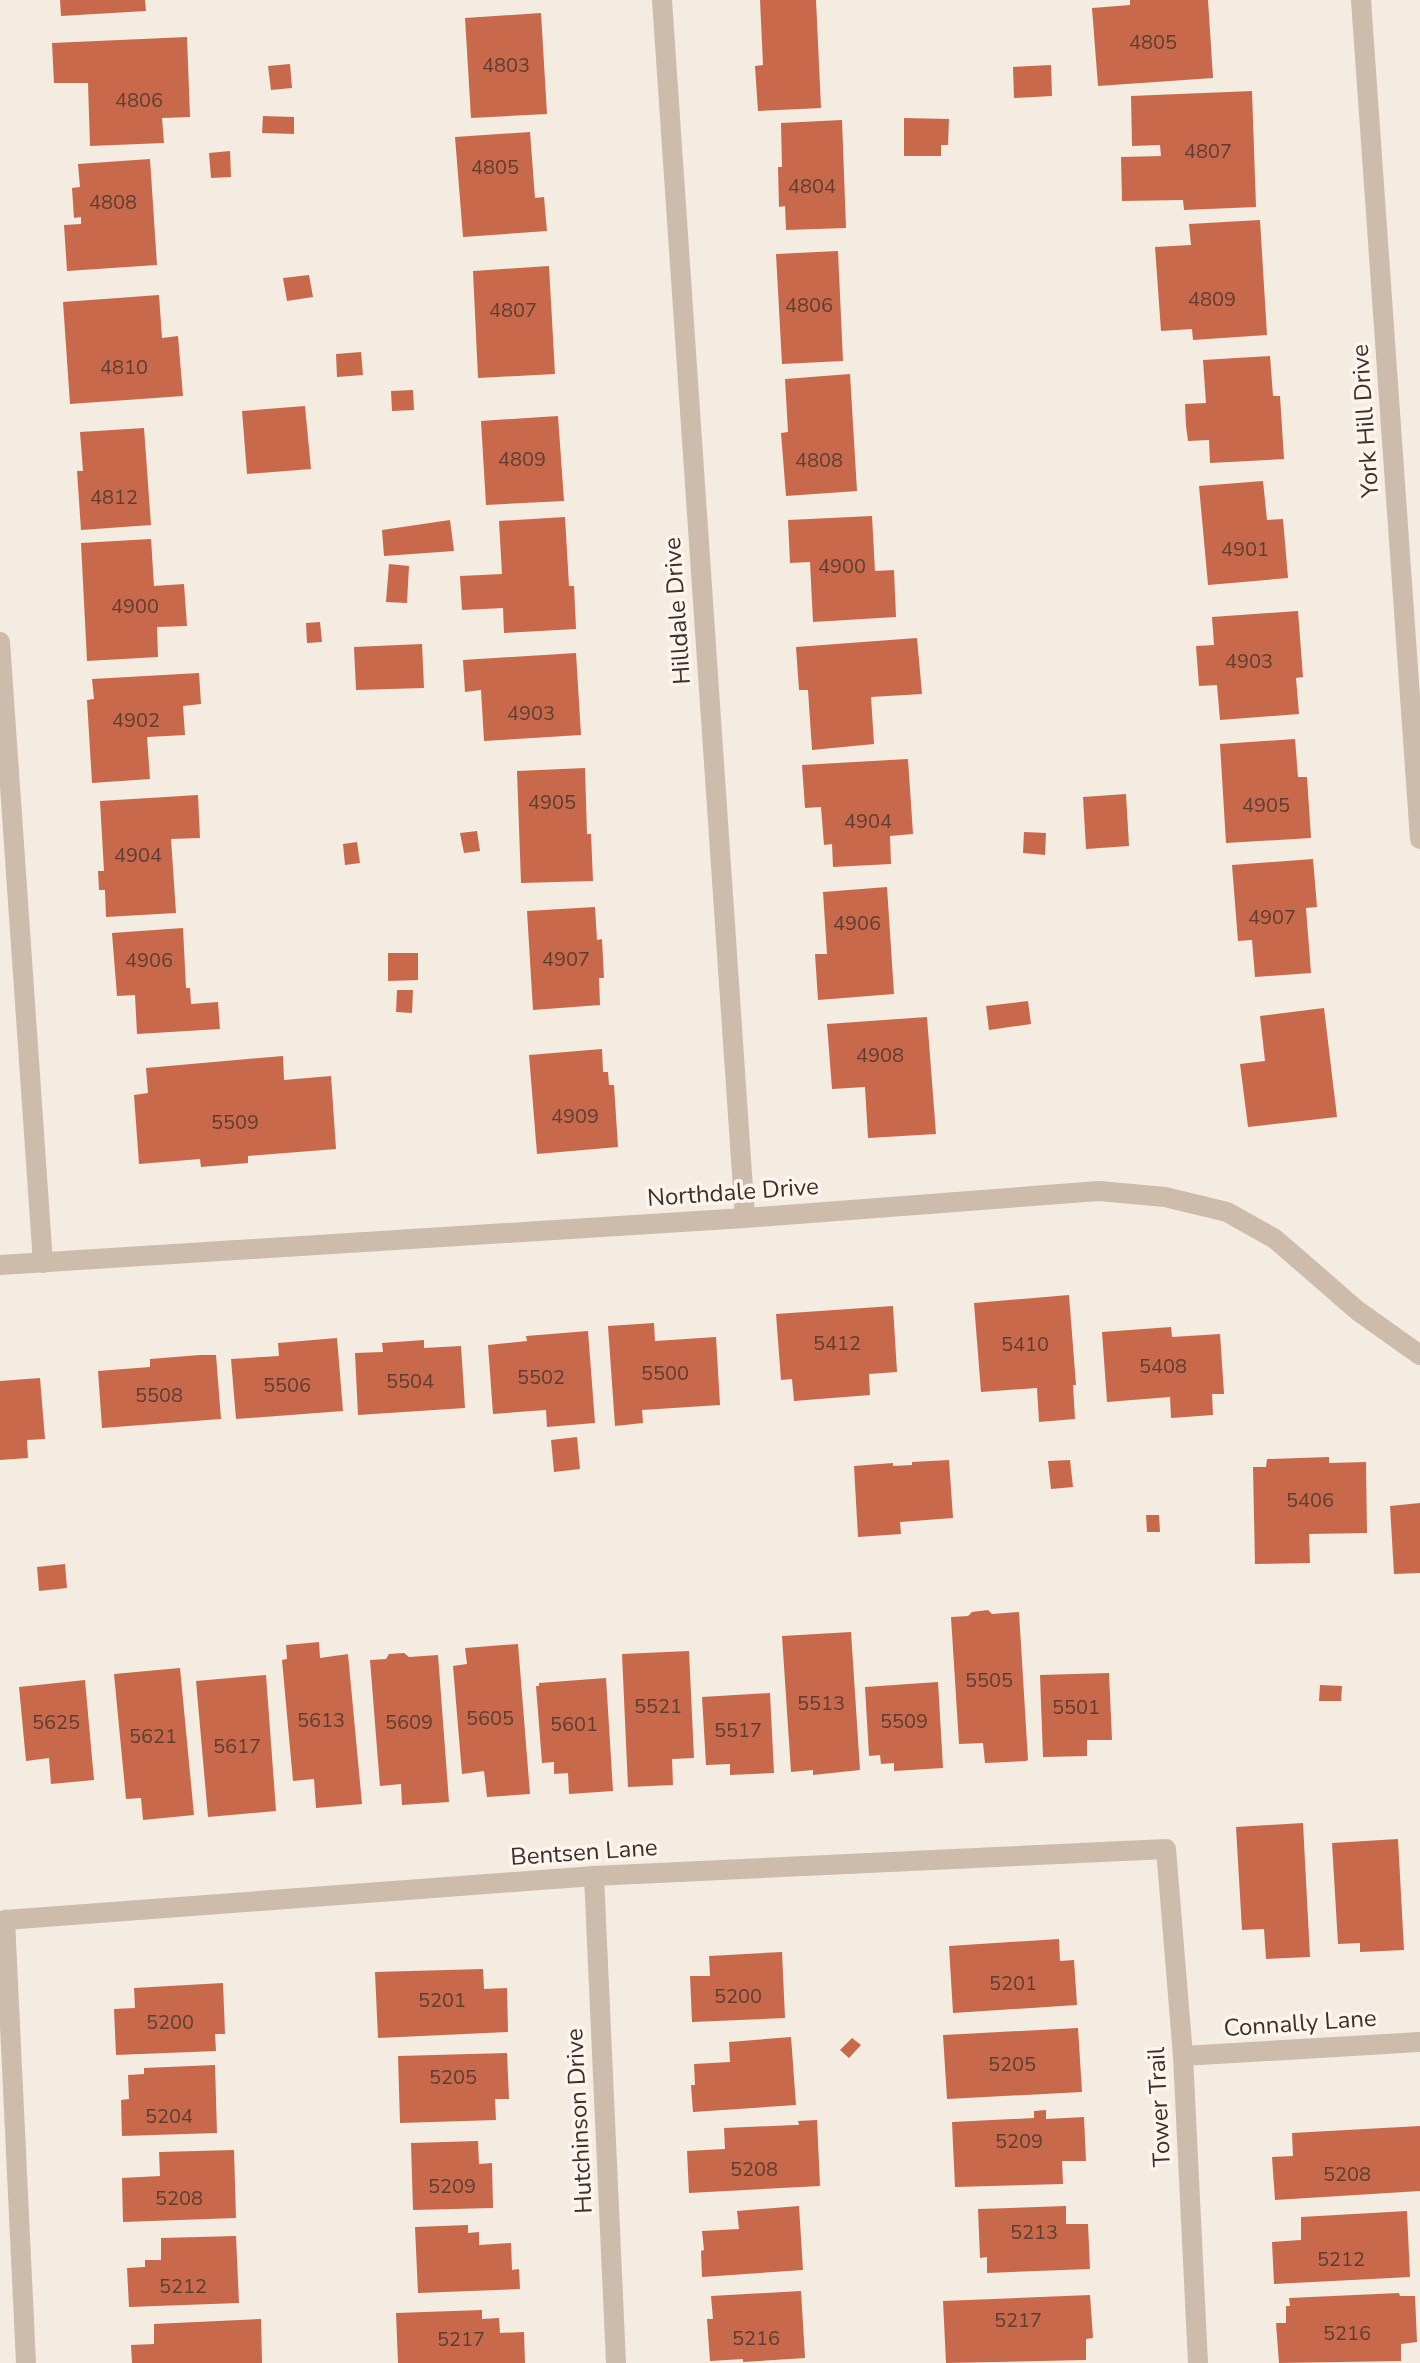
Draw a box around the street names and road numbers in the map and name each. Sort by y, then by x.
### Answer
street label: York Hill Drive [1344,343,1386,500]
street label: Hilldale Drive [656,536,698,686]
street label: Northdale Drive [646,1170,820,1214]
street label: Bentsen Lane [509,1831,659,1873]
street label: Connally Lane [1222,2002,1378,2044]
street label: Hutchinson Drive [558,2028,600,2214]
street label: Tower Trail [1140,2046,1178,2168]

